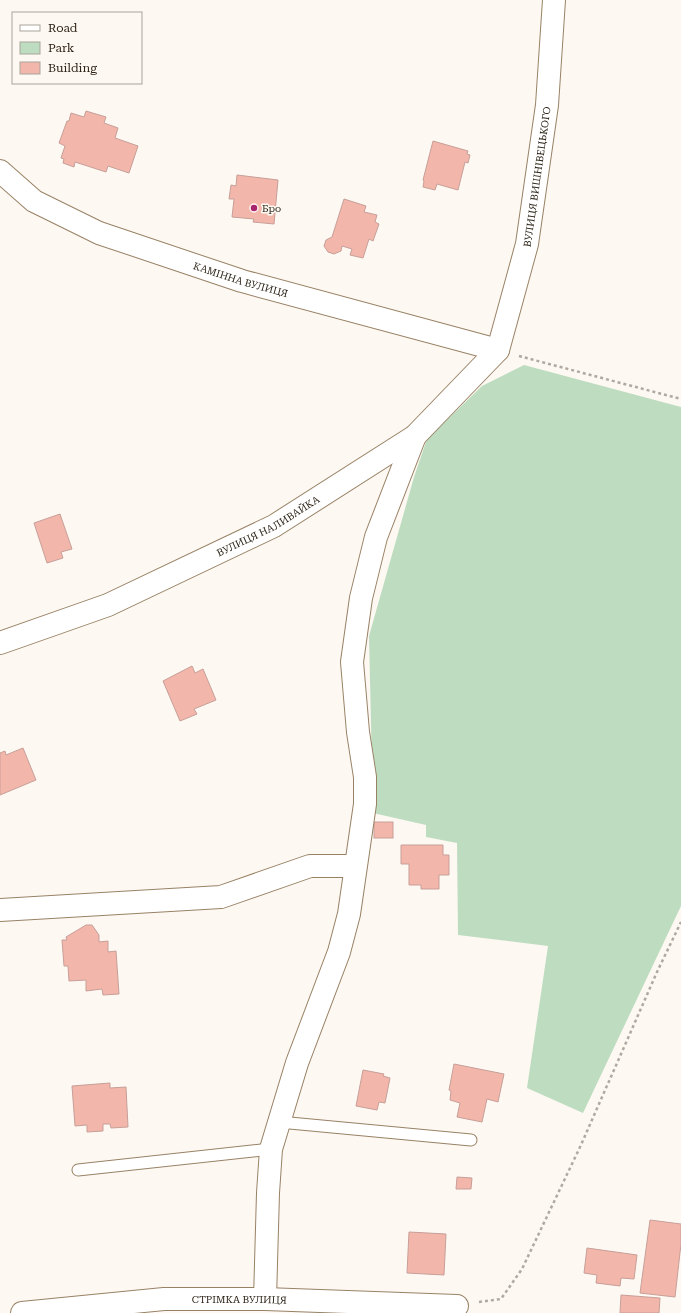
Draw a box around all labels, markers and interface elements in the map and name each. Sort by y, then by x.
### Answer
legend [12,12,142,84]
text: Road [48,21,78,35]
text: Park [48,41,75,55]
text: Building [48,61,97,75]
street label: ВУЛИЦЯ ВИШНІВЕЦЬКОГО [522,106,553,248]
marker: Бро [249,203,259,213]
place label: Бро [262,203,281,214]
street label: КАМІННА ВУЛИЦЯ [192,260,289,299]
street label: ВУЛИЦЯ НАЛИВАЙКА [215,494,321,559]
street label: СТРІМКА ВУЛИЦЯ [192,1294,287,1306]

